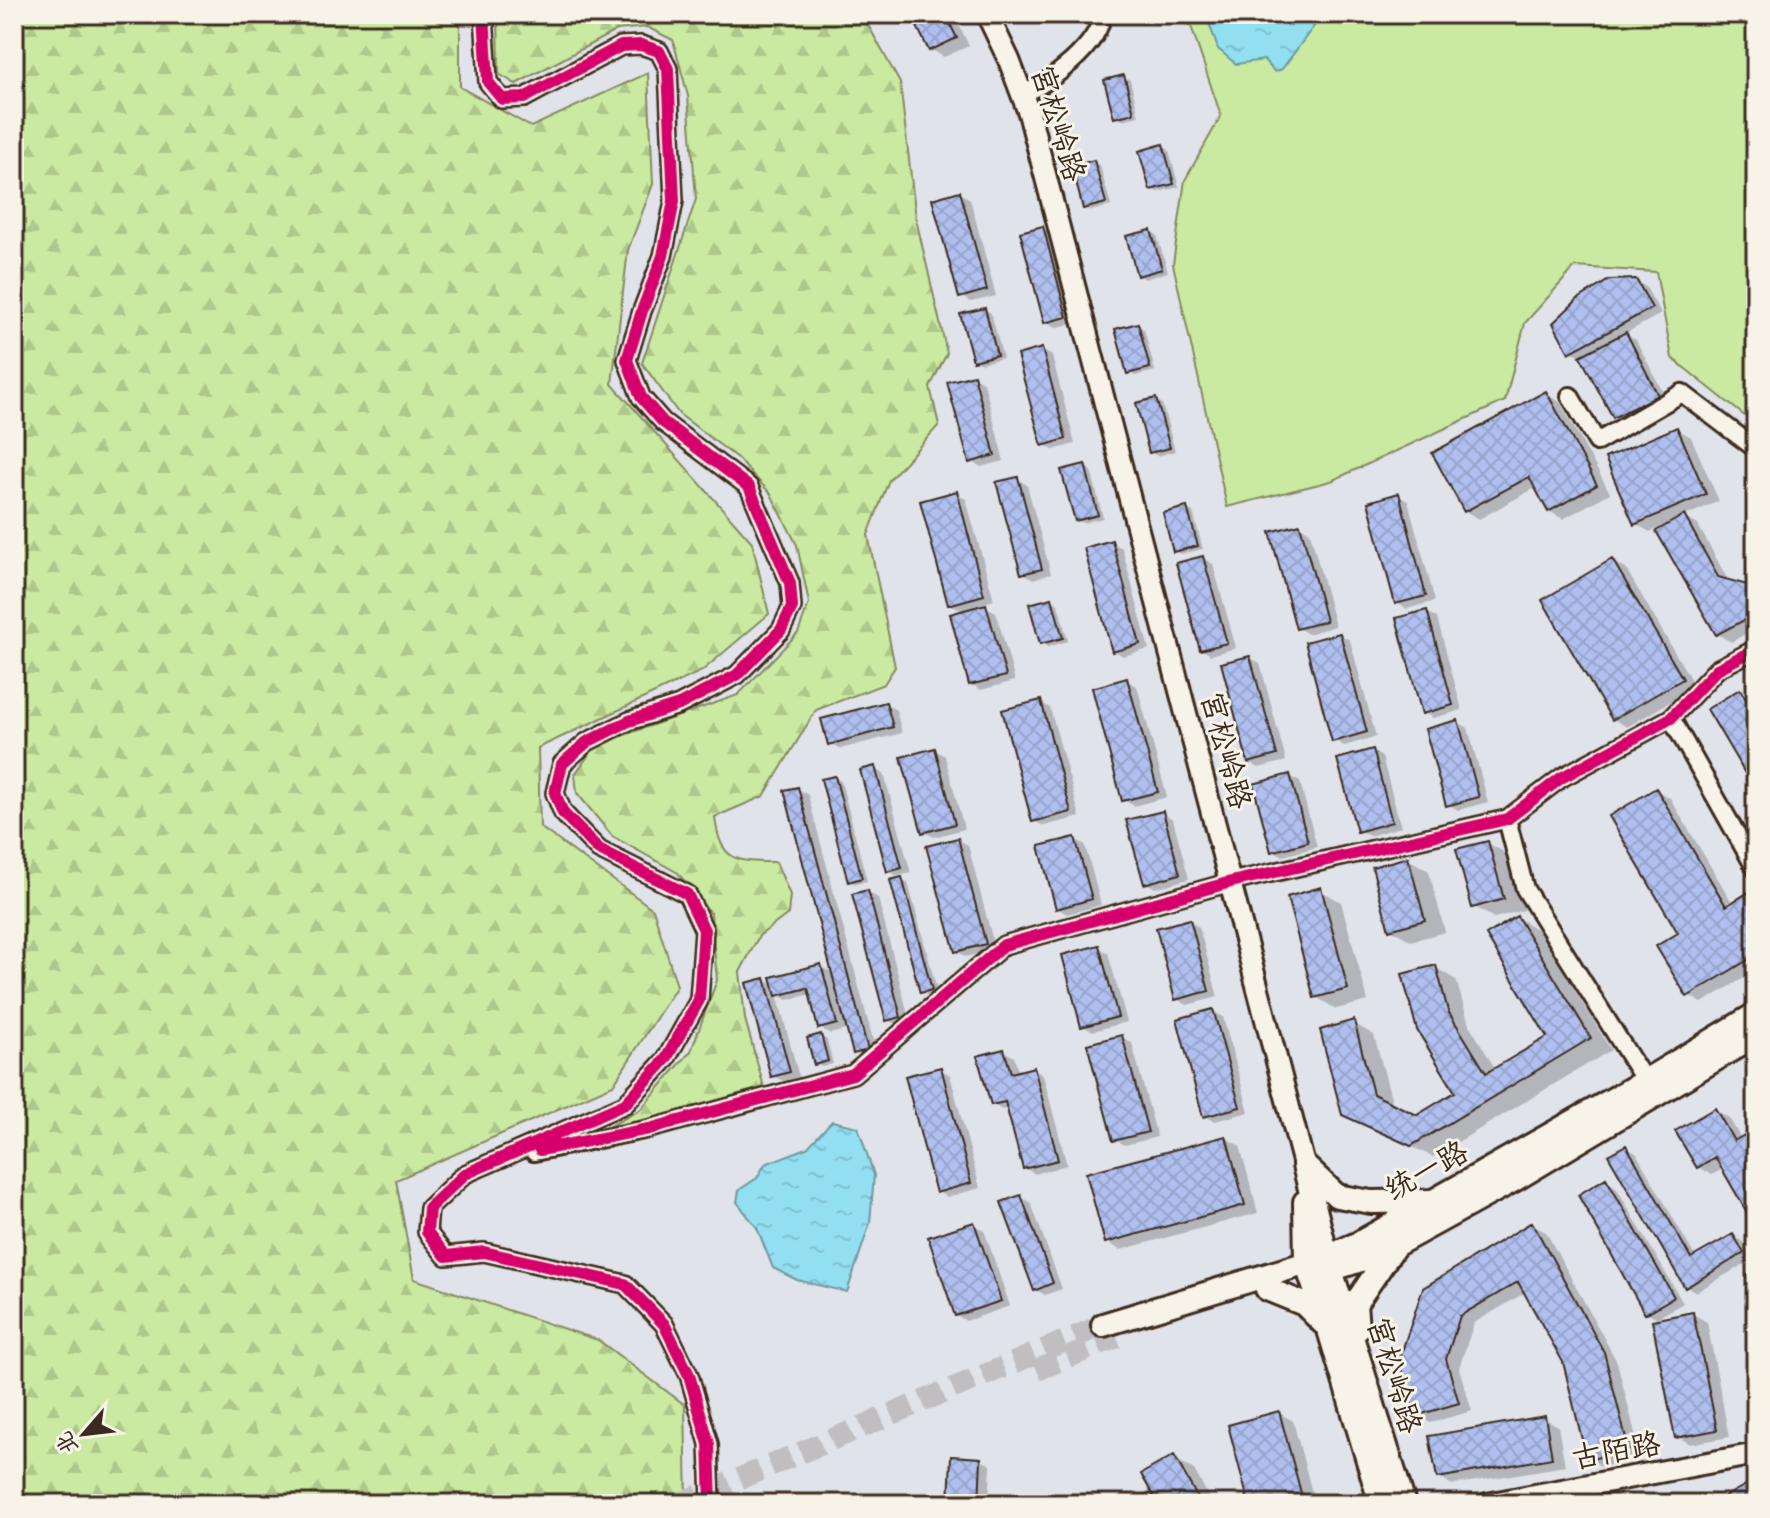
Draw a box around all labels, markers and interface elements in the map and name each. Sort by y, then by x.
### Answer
street label: 宫松岭路 [1022,60,1096,186]
street label: 宫松岭路 [1192,687,1262,813]
street label: 统一路 [1377,1130,1475,1210]
street label: 宫松岭路 [1358,1312,1432,1438]
north arrow [44,1394,124,1474]
street label: 古陌路 [1568,1422,1664,1478]
text: 北 [49,1427,85,1460]

